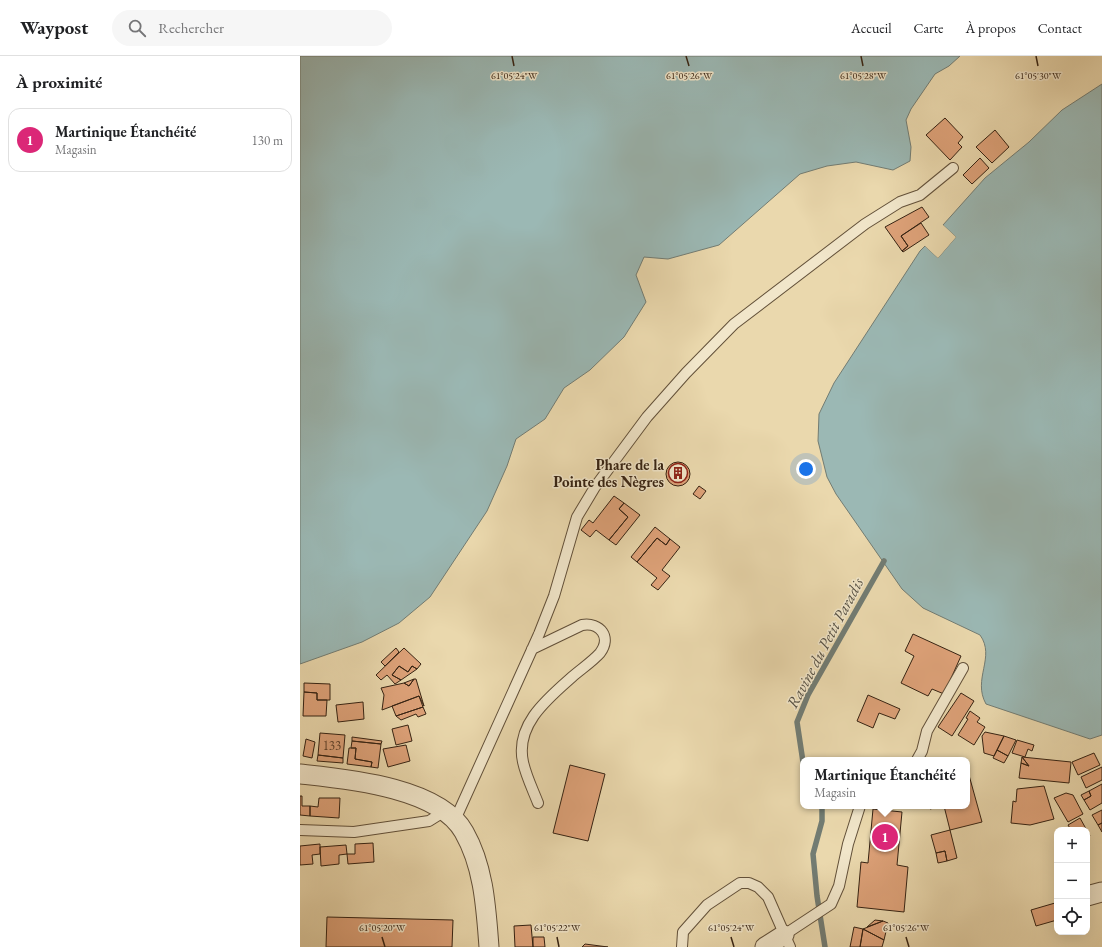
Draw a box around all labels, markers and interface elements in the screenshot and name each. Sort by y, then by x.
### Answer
search box [112,10,392,46]
text: Waypost [20,15,88,40]
icon: search [126,17,148,39]
text: Rechercher [158,18,224,37]
text: Accueil [851,19,892,37]
text: Carte [914,19,944,37]
text: À propos [966,19,1016,37]
text: Contact [1038,19,1082,37]
text: 61°05'24"W [491,69,538,82]
text: 61°05'26"W [666,69,713,82]
text: 61°05'28"W [840,69,887,82]
text: 61°05'30"W [1015,69,1062,82]
text: À proximité [16,71,102,93]
text: Martinique Étanchéité [55,122,196,141]
text: 1 [27,132,33,149]
text: 130 m [252,132,283,149]
text: Magasin [55,141,97,158]
place label: Phare de la Pointe des Nègres [553,455,664,491]
your location [796,459,816,479]
building icon: Phare de la Pointe des Nègres [667,462,689,484]
water label: Ravine du Petit Paradis [782,574,869,712]
house number: 133 [323,737,341,754]
popup [800,757,970,809]
text: Martinique Étanchéité [814,765,956,784]
text: Magasin [814,784,856,801]
pin: 1 [872,822,898,852]
map controls [1054,827,1090,935]
button: + [1054,827,1090,863]
button: − [1054,863,1090,899]
button: locate [1054,899,1090,935]
text: 61°05'20"W [359,921,406,934]
text: 61°05'22"W [534,921,581,934]
text: 61°05'24"W [708,921,755,934]
text: 61°05'26"W [883,921,930,934]

